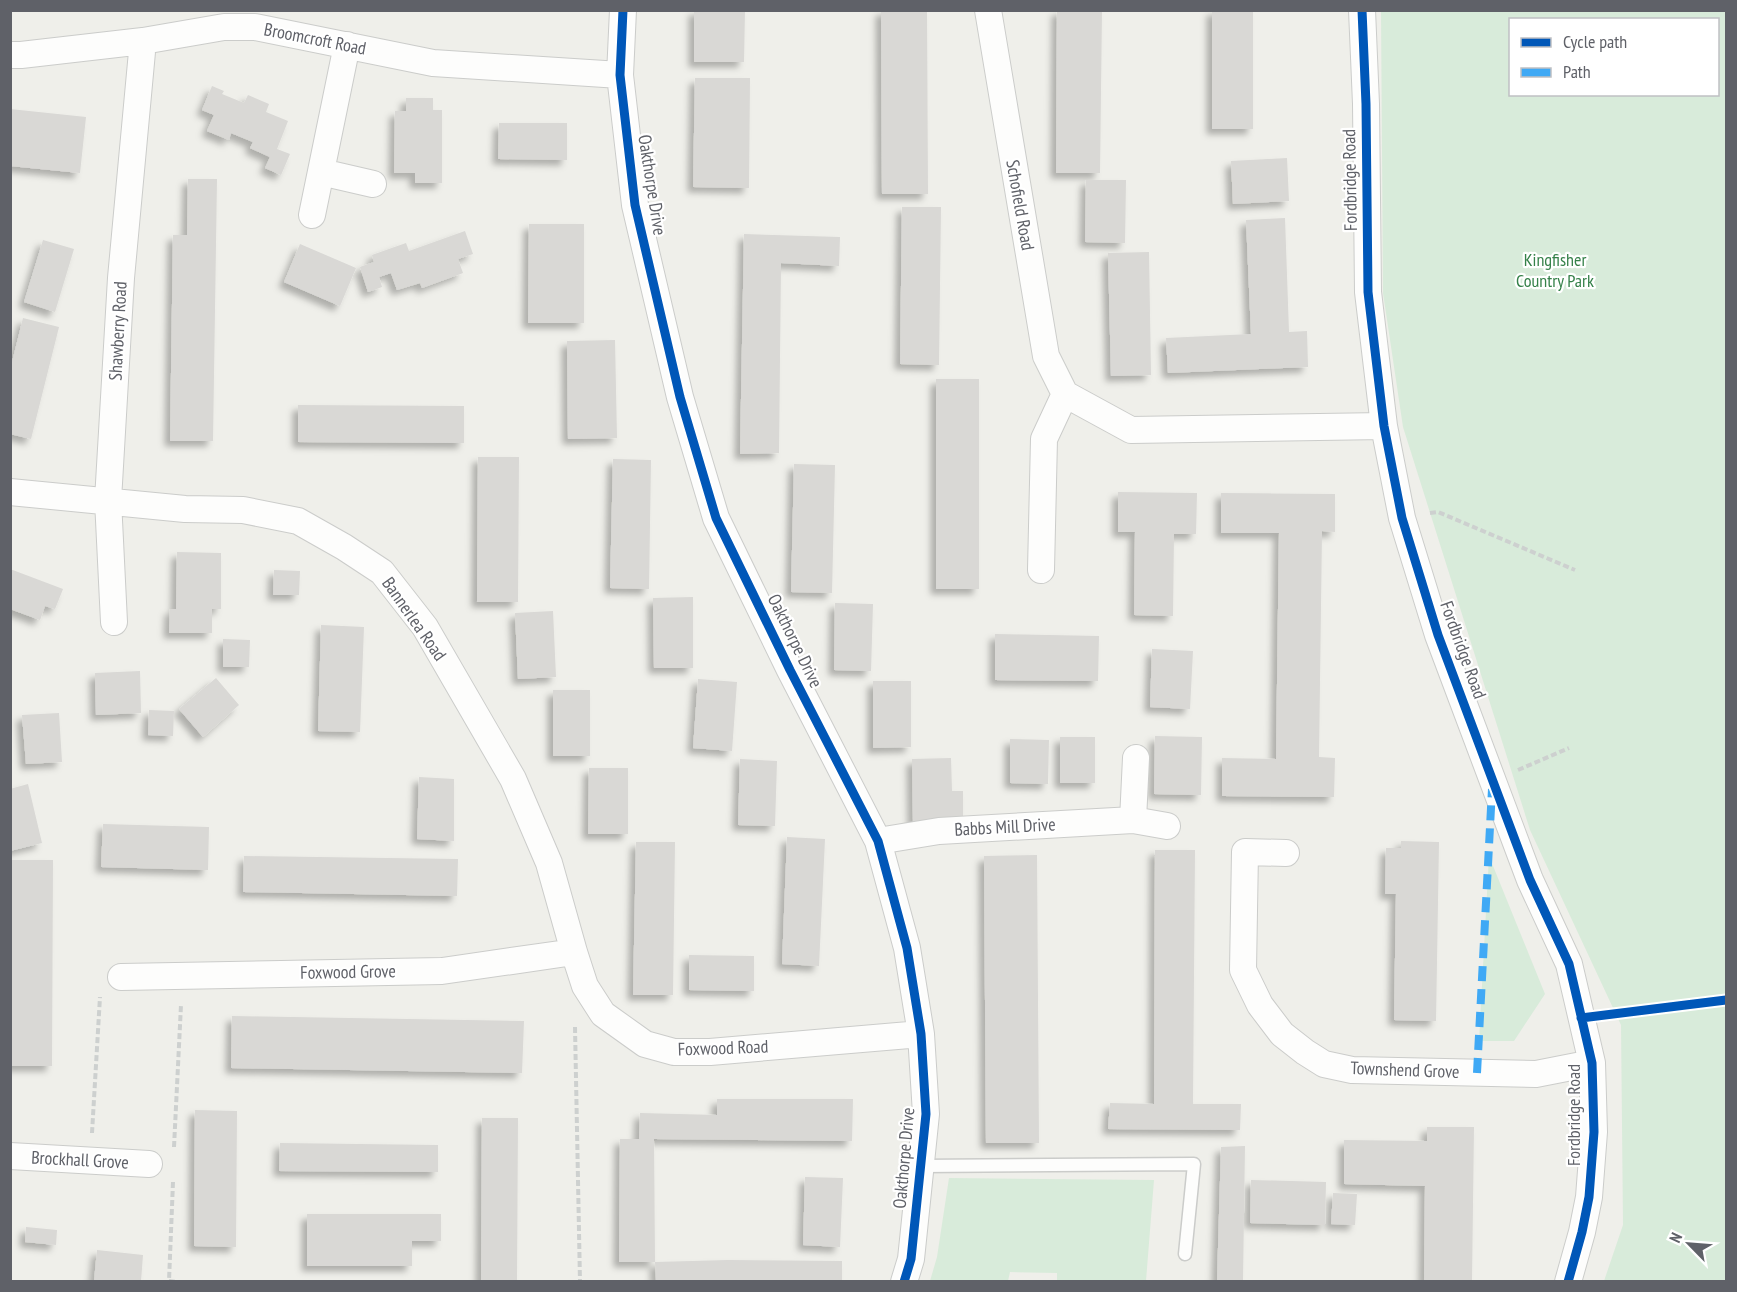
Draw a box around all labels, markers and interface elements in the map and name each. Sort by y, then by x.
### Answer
street label: Broomcroft Road [262,17,368,60]
legend [1509,18,1719,96]
text: Cycle path [1563,30,1627,53]
text: Path [1563,60,1591,83]
street label: Fordbridge Road [1337,129,1362,231]
street label: Oakthorpe Drive [633,133,672,237]
street label: Schofield Road [1001,158,1040,252]
park label: Kingfisher Country Park [1516,248,1594,292]
street label: Shawberry Road [103,281,132,381]
street label: Bannerlea Road [377,572,452,665]
street label: Oakthorpe Drive [763,590,828,691]
street label: Fordbridge Road [1435,598,1492,702]
street label: Babbs Mill Drive [954,812,1056,841]
street label: Foxwood Grove [300,959,396,984]
street label: Foxwood Road [677,1034,769,1061]
street label: Townshend Grove [1350,1056,1460,1083]
street label: Fordbridge Road [1562,1064,1585,1166]
street label: Oakthorpe Drive [888,1106,919,1209]
street label: Brockhall Grove [31,1145,129,1174]
north arrow [1659,1214,1719,1274]
text: N [1665,1230,1686,1246]

